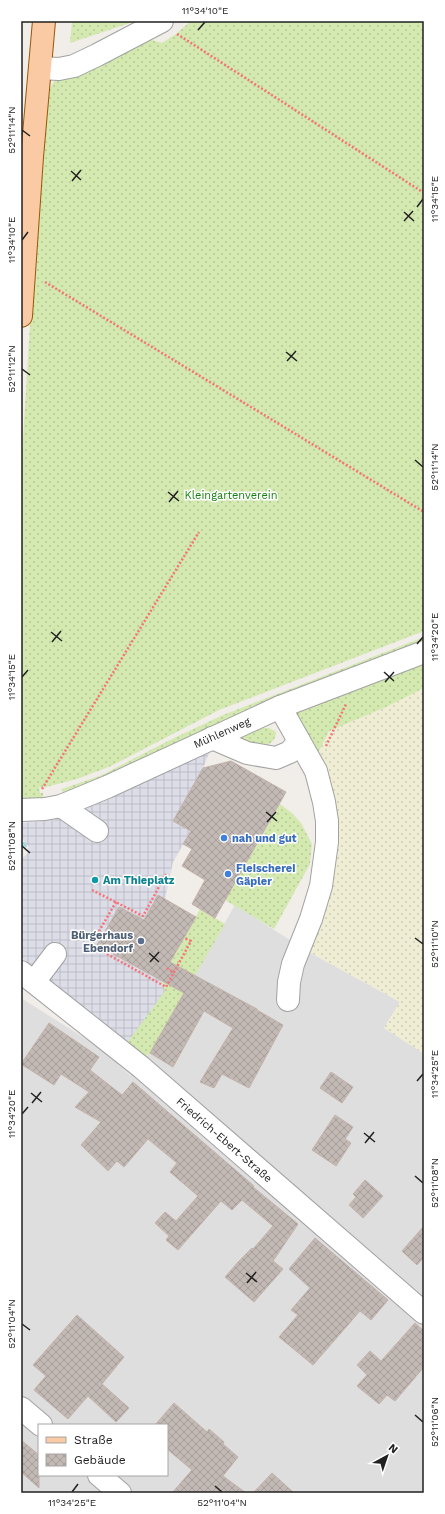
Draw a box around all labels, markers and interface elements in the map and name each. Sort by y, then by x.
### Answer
text: 11°34'10"E [182,5,228,16]
text: 52°11'14"N [6,106,17,154]
text: 11°34'15"E [429,176,440,222]
text: 11°34'10"E [6,217,17,263]
text: 52°11'12"N [6,345,17,393]
text: 52°11'14"N [429,443,440,491]
park label: Kleingartenverein [185,489,277,502]
text: 11°34'20"E [429,613,440,661]
text: 11°34'15"E [6,654,17,700]
street label: Mühlenweg [192,715,252,751]
text: 52°11'08"N [6,821,17,871]
place label: nah und gut [232,832,297,845]
marker: nah und gut [219,833,229,843]
place label: Fleischerei Gäpler [236,862,295,888]
marker: Fleischerei Gäpler [223,869,233,879]
place label: Am Thieplatz [103,874,175,887]
marker: Am Thieplatz [90,875,100,885]
text: 52°11'10"N [429,920,440,968]
place label: Bürgerhaus Ebendorf [71,929,133,955]
marker: Bürgerhaus Ebendorf [136,936,146,946]
text: 11°34'25"E [429,1050,440,1098]
text: 11°34'20"E [6,1090,17,1138]
street label: Friedrich-Ebert-Straße [174,1095,274,1185]
text: 52°11'08"N [429,1158,440,1208]
text: 52°11'04"N [6,1299,17,1349]
text: 52°11'06"N [429,1397,440,1447]
legend [38,1424,168,1476]
text: Straße [74,1433,113,1447]
north arrow [367,1436,407,1476]
text: N [386,1441,400,1456]
text: Gebäude [74,1453,126,1467]
text: 11°34'25"E [48,1497,96,1508]
text: 52°11'04"N [197,1497,247,1508]

